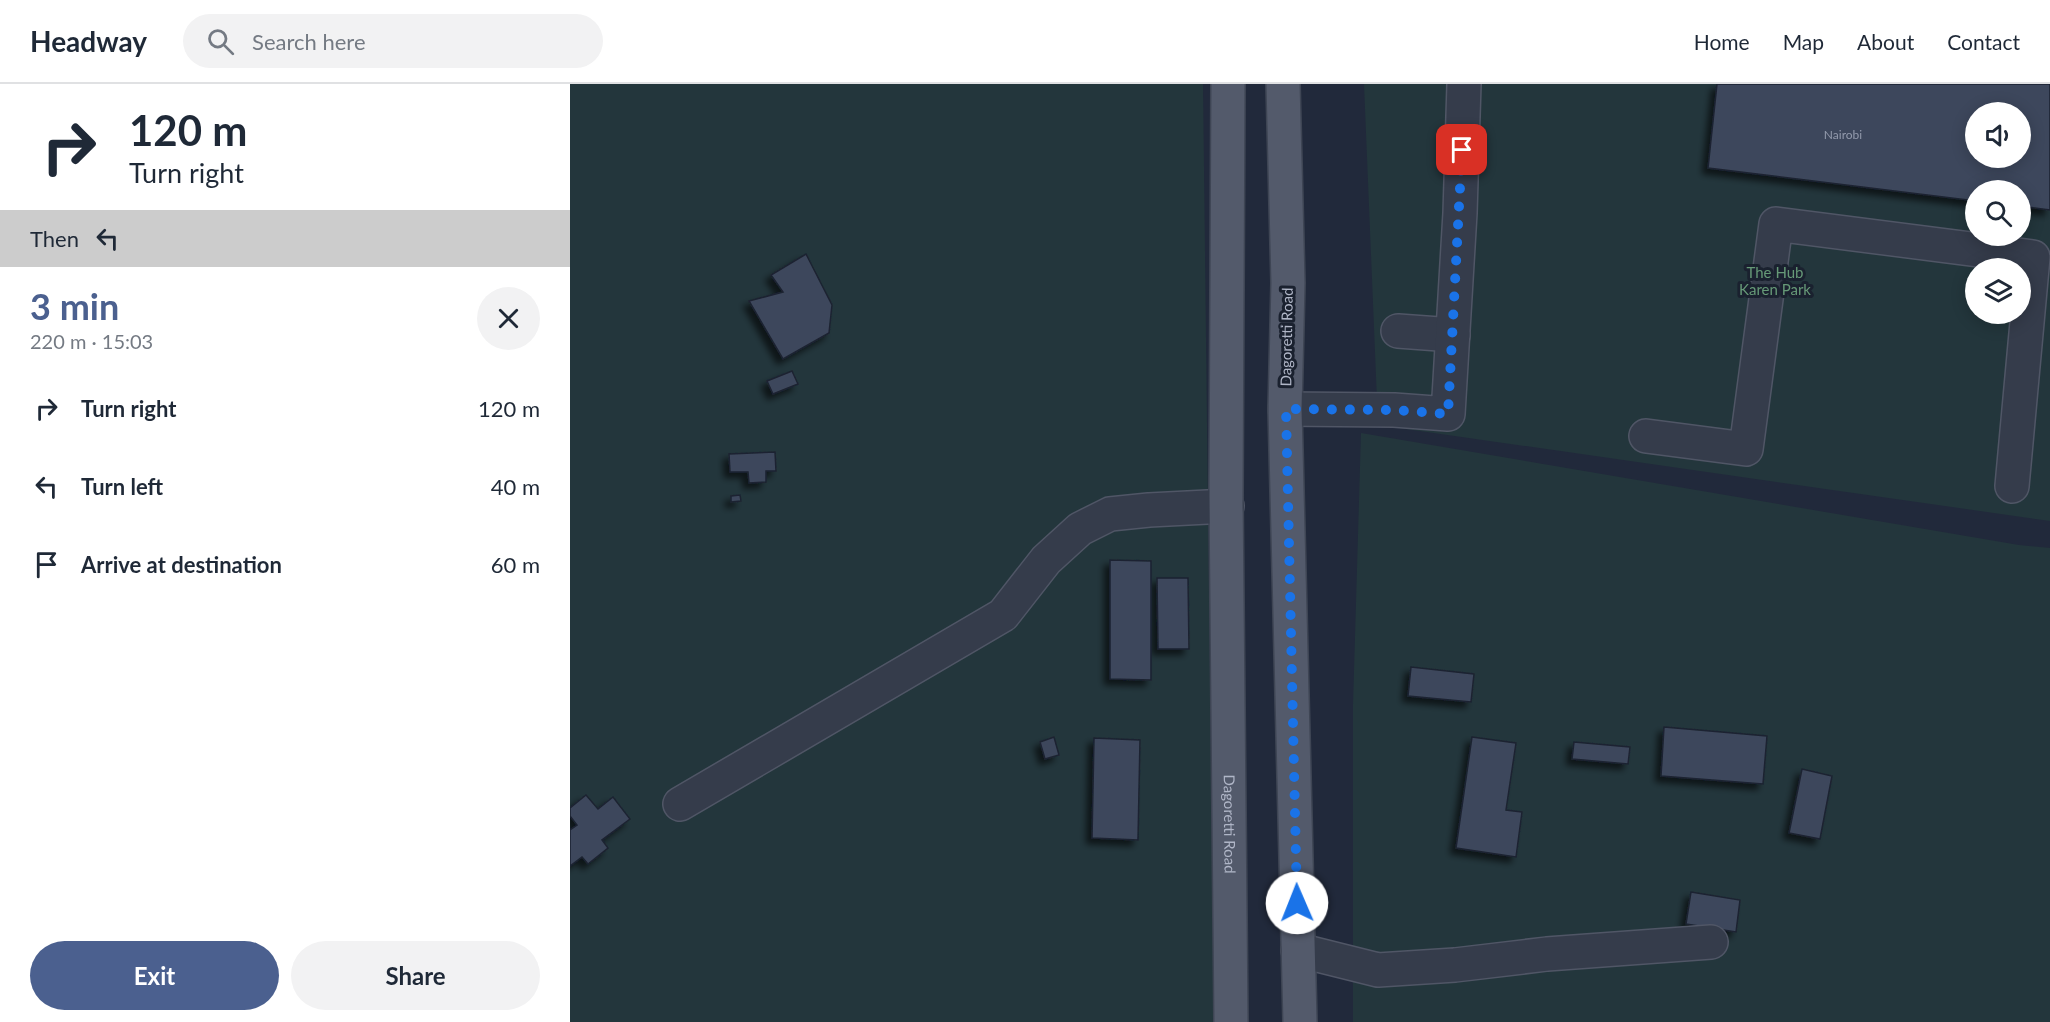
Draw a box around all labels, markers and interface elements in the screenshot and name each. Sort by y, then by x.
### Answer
search box [183,14,603,68]
text: Headway [30,24,147,58]
icon: search [204,25,237,58]
text: Search here [252,28,366,55]
text: Home [1694,29,1750,54]
text: Map [1783,29,1824,54]
text: About [1857,29,1914,54]
text: Contact [1947,29,2020,54]
map controls [1965,102,2031,324]
button: sound [1965,102,2031,168]
text: 120 m [129,105,247,155]
icon: right [30,108,108,186]
pin [1436,124,1487,175]
house number: Nairobi [1824,127,1862,142]
icon: arrive [1445,133,1478,166]
text: Turn right [129,156,244,189]
button: search [1965,180,2031,246]
icon: left [91,222,124,255]
text: Then [30,225,79,252]
button: layers [1965,258,2031,324]
park label: The Hub Karen Park [1739,263,1811,298]
text: 3 min [30,284,119,328]
button: close [477,287,540,350]
street label: Dagoretti Road [1276,287,1296,387]
text: 220 m · 15:03 [30,329,153,353]
icon: right [30,392,63,425]
text: Turn right [81,395,176,422]
text: 120 m [478,395,540,422]
icon: left [30,470,63,503]
text: Turn left [81,473,163,500]
text: 40 m [491,473,540,500]
icon: arrive [30,548,63,581]
text: Arrive at destination [81,551,282,578]
text: 60 m [491,551,540,578]
street label: Dagoretti Road [1221,774,1240,874]
position arrow [1265,871,1329,935]
button: Exit [30,941,279,1010]
button: Share [291,941,540,1010]

